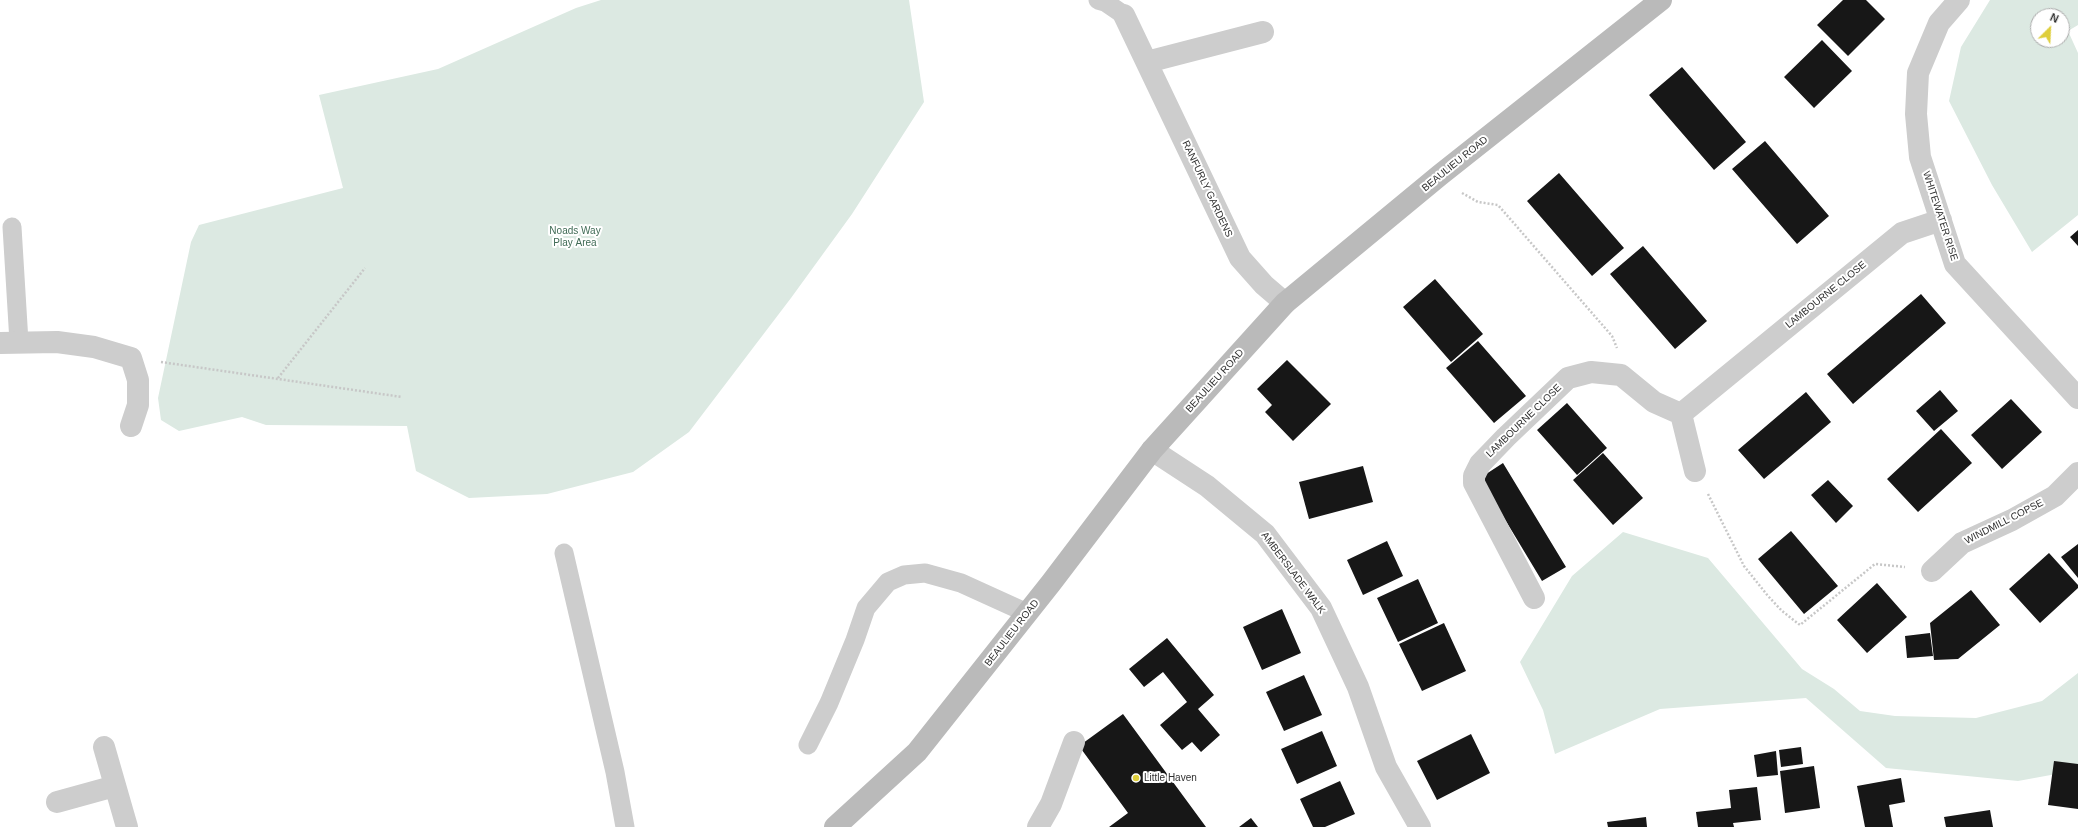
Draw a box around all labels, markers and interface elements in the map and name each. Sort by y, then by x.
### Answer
north arrow [2030,8,2070,48]
text: N [2048,11,2061,25]
street label: BEAULIEU ROAD [1420,134,1490,194]
street label: RANFURLY GARDENS [1179,139,1235,239]
street label: WHITEWATER RISE [1920,170,1960,262]
park label: Noads Way Play Area [549,225,601,248]
street label: LAMBOURNE CLOSE [1783,259,1869,331]
street label: BEAULIEU ROAD [1183,347,1247,415]
street label: LAMBOURNE CLOSE [1484,382,1564,460]
street label: WINDMILL COPSE [1963,497,2045,547]
street label: AMBERSLADE WALK [1258,530,1328,616]
street label: BEAULIEU ROAD [982,597,1042,669]
place label: Little Haven [1144,772,1197,784]
marker: Little Haven [1131,773,1141,783]

